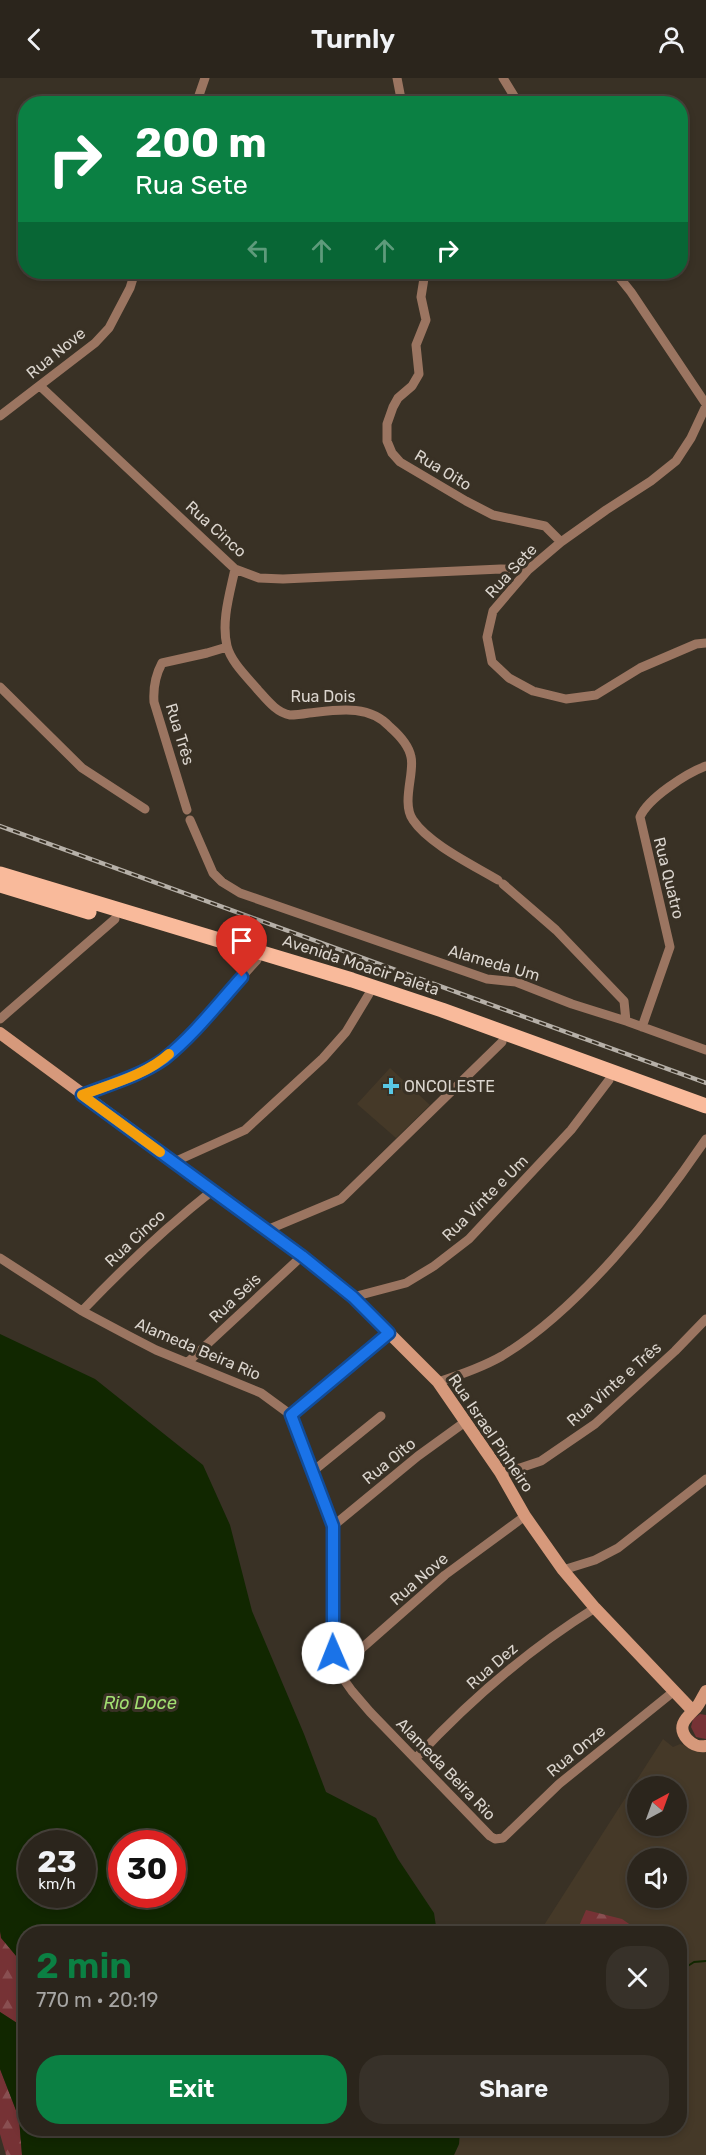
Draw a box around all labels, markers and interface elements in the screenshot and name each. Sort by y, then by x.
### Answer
icon: back [18,23,51,56]
text: Turnly [311,23,395,55]
icon: person [655,23,688,56]
text: 200 m [135,118,267,168]
icon: right [36,120,114,198]
text: Rua Sete [135,169,248,201]
icon: left [242,234,275,267]
icon: ahead [305,234,338,267]
icon: ahead [368,234,401,267]
icon: right [431,234,464,267]
street label: Rua Nove [23,323,89,383]
street label: Rua Oito [411,446,475,494]
street label: Rua Cinco [182,497,250,561]
street label: Rua Sete [481,540,541,602]
street label: Rua Dois [290,687,356,706]
street label: Rua Três [162,701,198,767]
street label: Rua Quatro [650,835,688,921]
pin [216,915,267,977]
icon: arrive [225,924,258,957]
street label: Avenida Moacir Paleta [280,931,442,999]
street label: Alameda Um [446,941,542,985]
marker: ONCOLESTE [382,1077,400,1095]
place label: ONCOLESTE [404,1077,495,1096]
street label: Rua Vinte e Um [438,1151,532,1245]
street label: Rua Cinco [101,1205,169,1271]
street label: Rua Seis [205,1269,265,1327]
street label: Alameda Beira Rio [132,1314,264,1384]
street label: Rua Vinte e Três [563,1338,665,1430]
street label: Rua Israel Pinheiro [444,1370,538,1496]
street label: Rua Oito [359,1434,419,1488]
street label: Rua Nove [386,1549,452,1609]
position arrow [301,1621,365,1685]
street label: Rua Dez [463,1639,521,1693]
water label: Rio Doce [103,1692,177,1714]
street label: Alameda Beira Rio [392,1714,500,1824]
street label: Rua Onze [543,1721,609,1781]
north arrow [627,1776,687,1836]
map controls [627,1776,687,1908]
speed limit sign: 30 [108,1830,186,1908]
text: 23 [37,1844,77,1880]
button: sound [627,1848,687,1908]
text: km/h [38,1875,76,1893]
text: 2 min [36,1944,132,1987]
button: close [606,1946,669,2009]
text: 770 m · 20:19 [36,1988,158,2012]
button: Exit [36,2055,347,2124]
button: Share [359,2055,669,2124]

